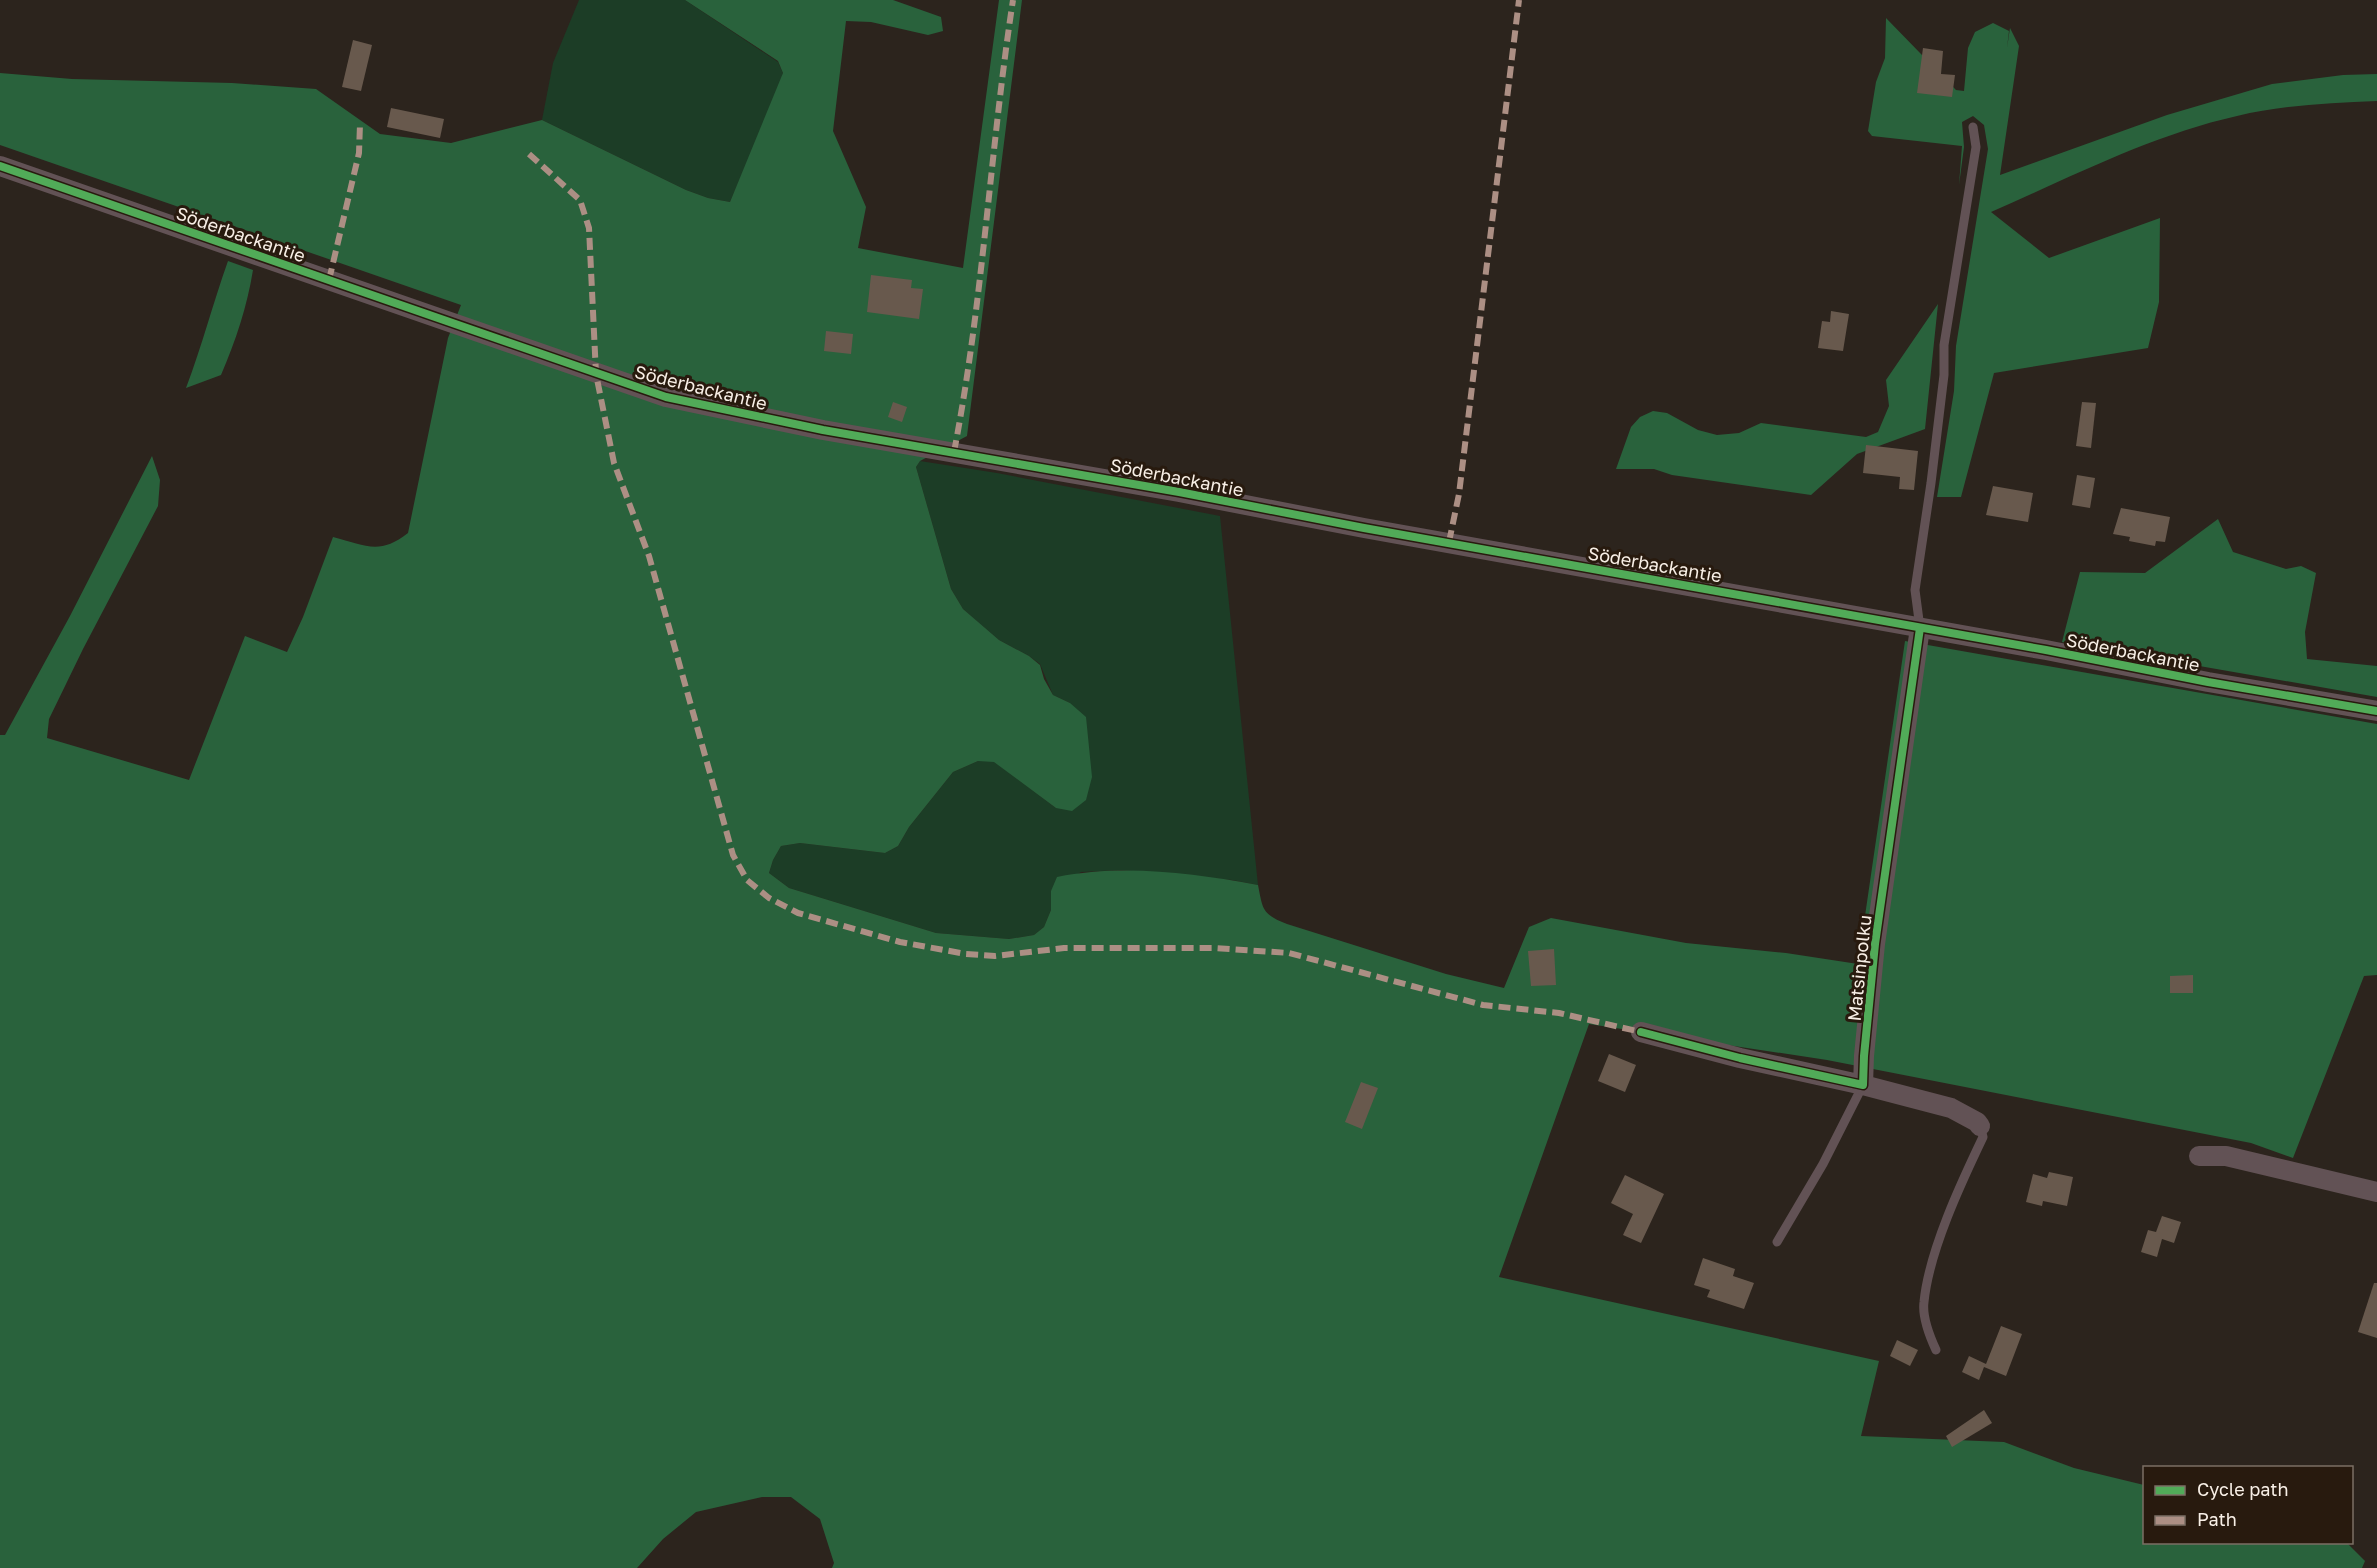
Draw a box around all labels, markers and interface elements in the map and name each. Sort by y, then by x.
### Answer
street label: Söderbackantie [173,202,309,266]
street label: Söderbackantie [633,360,769,414]
street label: Söderbackantie [1108,453,1246,501]
street label: Söderbackantie [1586,541,1724,587]
street label: Söderbackantie [2064,628,2202,676]
street label: Matsinpolku [1842,914,1876,1022]
legend [2143,1466,2353,1544]
text: Cycle path [2197,1478,2289,1500]
text: Path [2197,1508,2237,1530]

